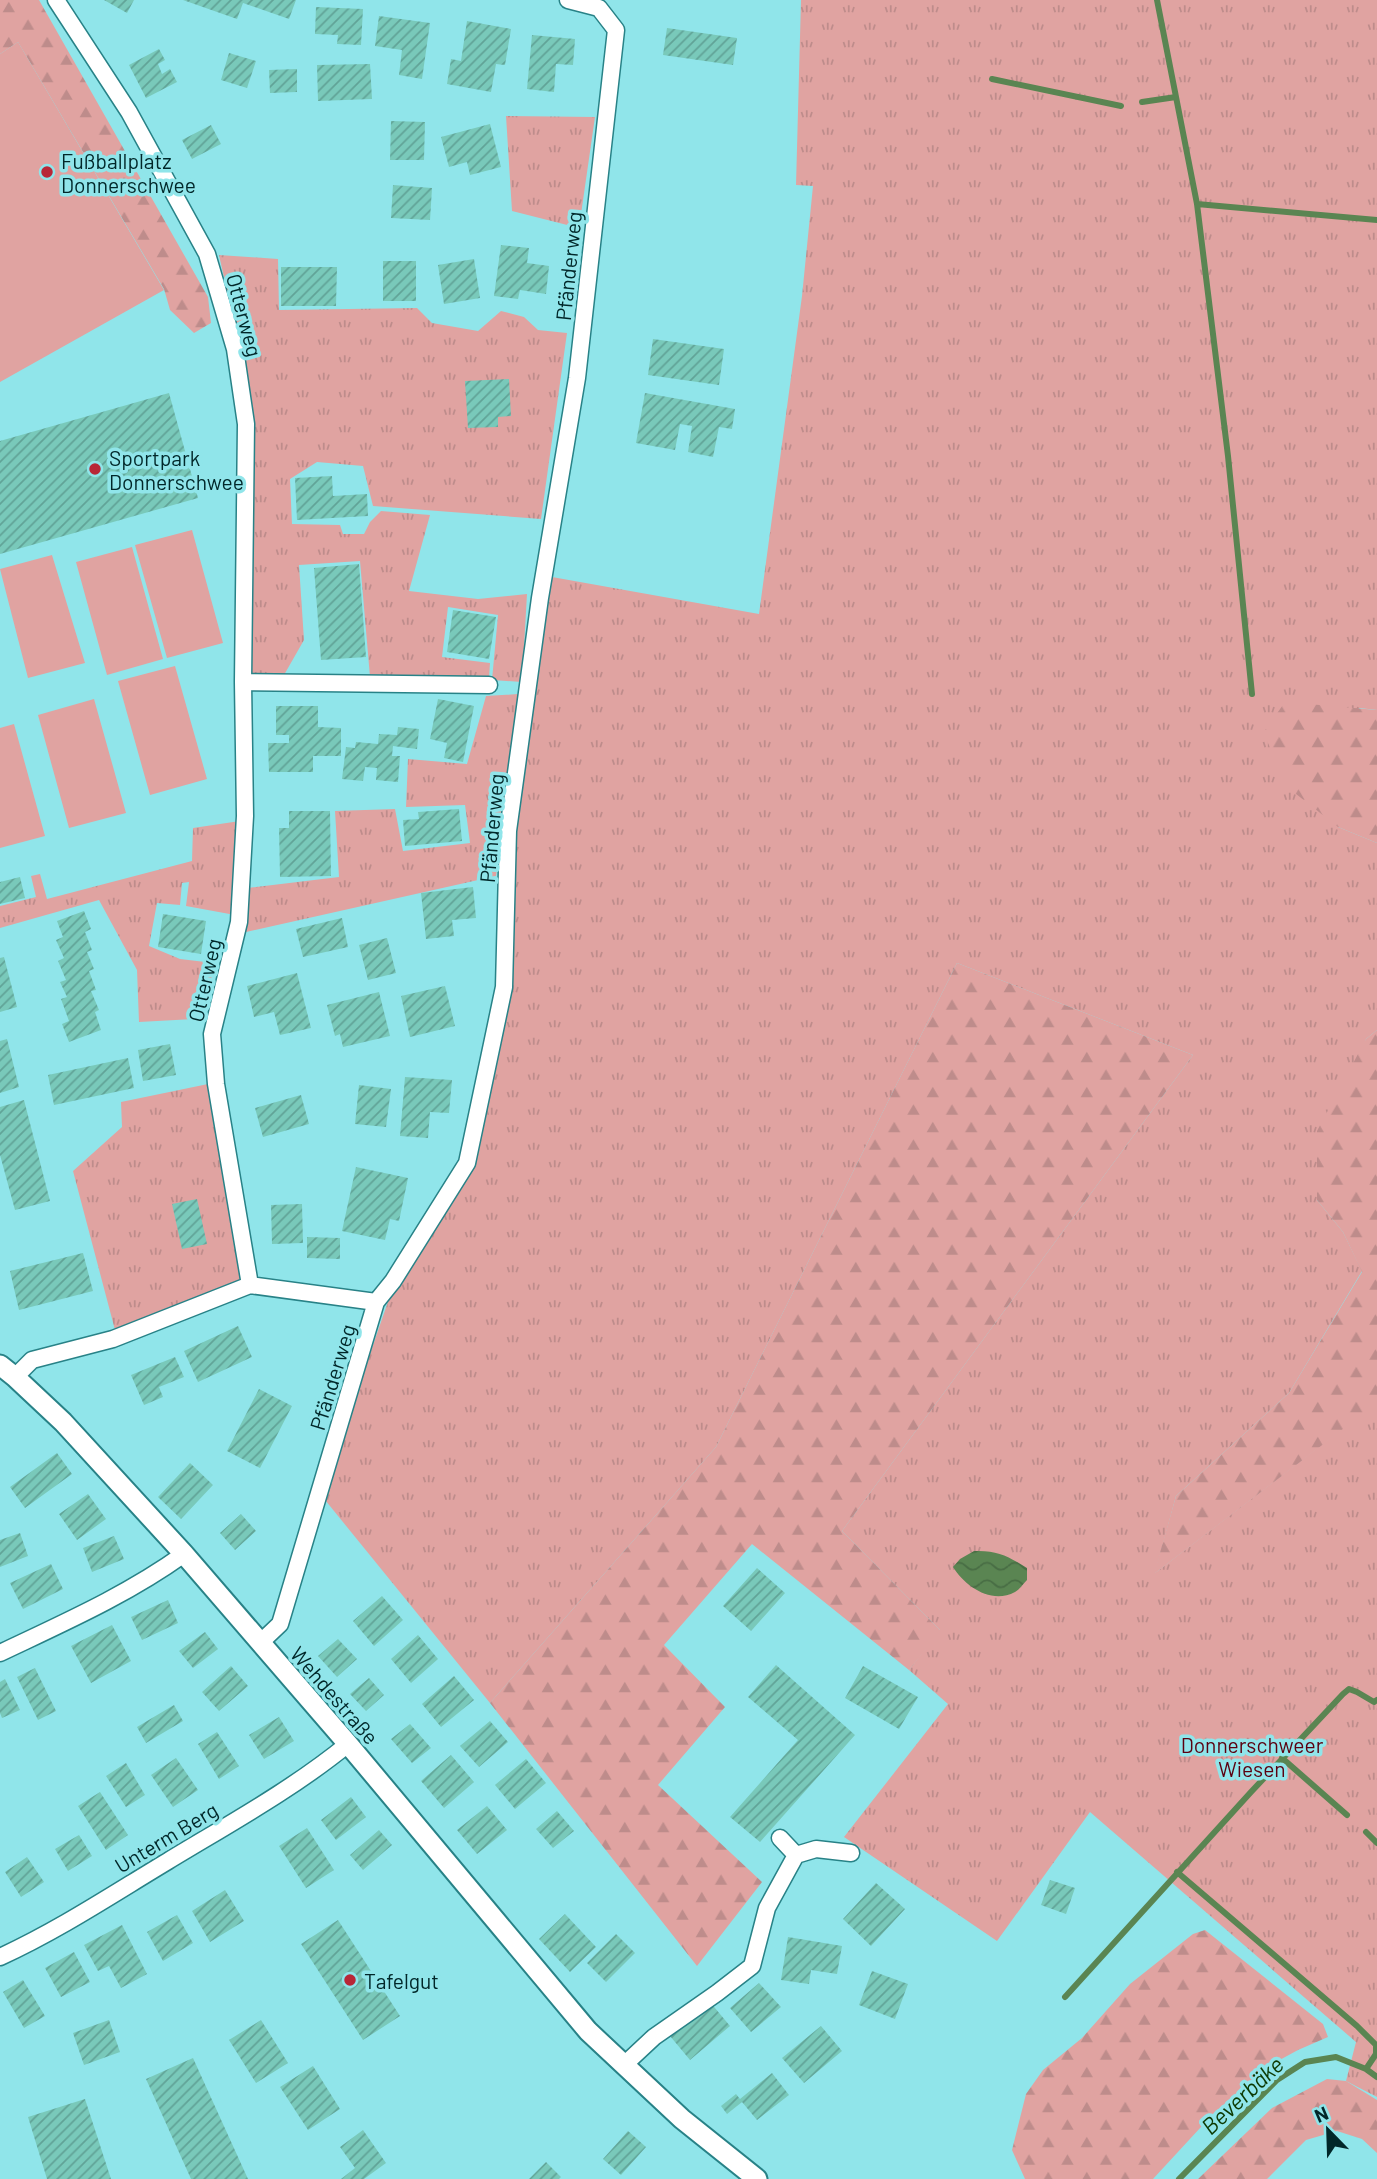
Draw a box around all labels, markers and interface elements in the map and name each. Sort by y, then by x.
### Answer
place label: Fußballplatz Donnerschwee [61,148,196,197]
marker: Fußballplatz Donnerschwee [39,164,55,180]
street label: Pfänderweg [550,210,586,322]
street label: Otterweg [222,271,268,359]
place label: Sportpark Donnerschwee [109,445,244,494]
marker: Sportpark Donnerschwee [87,461,103,477]
street label: Pfänderweg [474,772,508,884]
street label: Otterweg [182,936,226,1024]
street label: Pfänderweg [304,1321,360,1433]
street label: Wehdestraße [286,1641,384,1749]
park label: Donnerschweer Wiesen [1181,1732,1324,1781]
street label: Unterm Berg [110,1797,222,1877]
place label: Tafelgut [364,1968,439,1993]
marker: Tafelgut [342,1972,358,1988]
water label: Beverbäke [1195,2050,1289,2140]
north arrow [1293,2095,1363,2165]
text: N [1311,2101,1331,2127]

